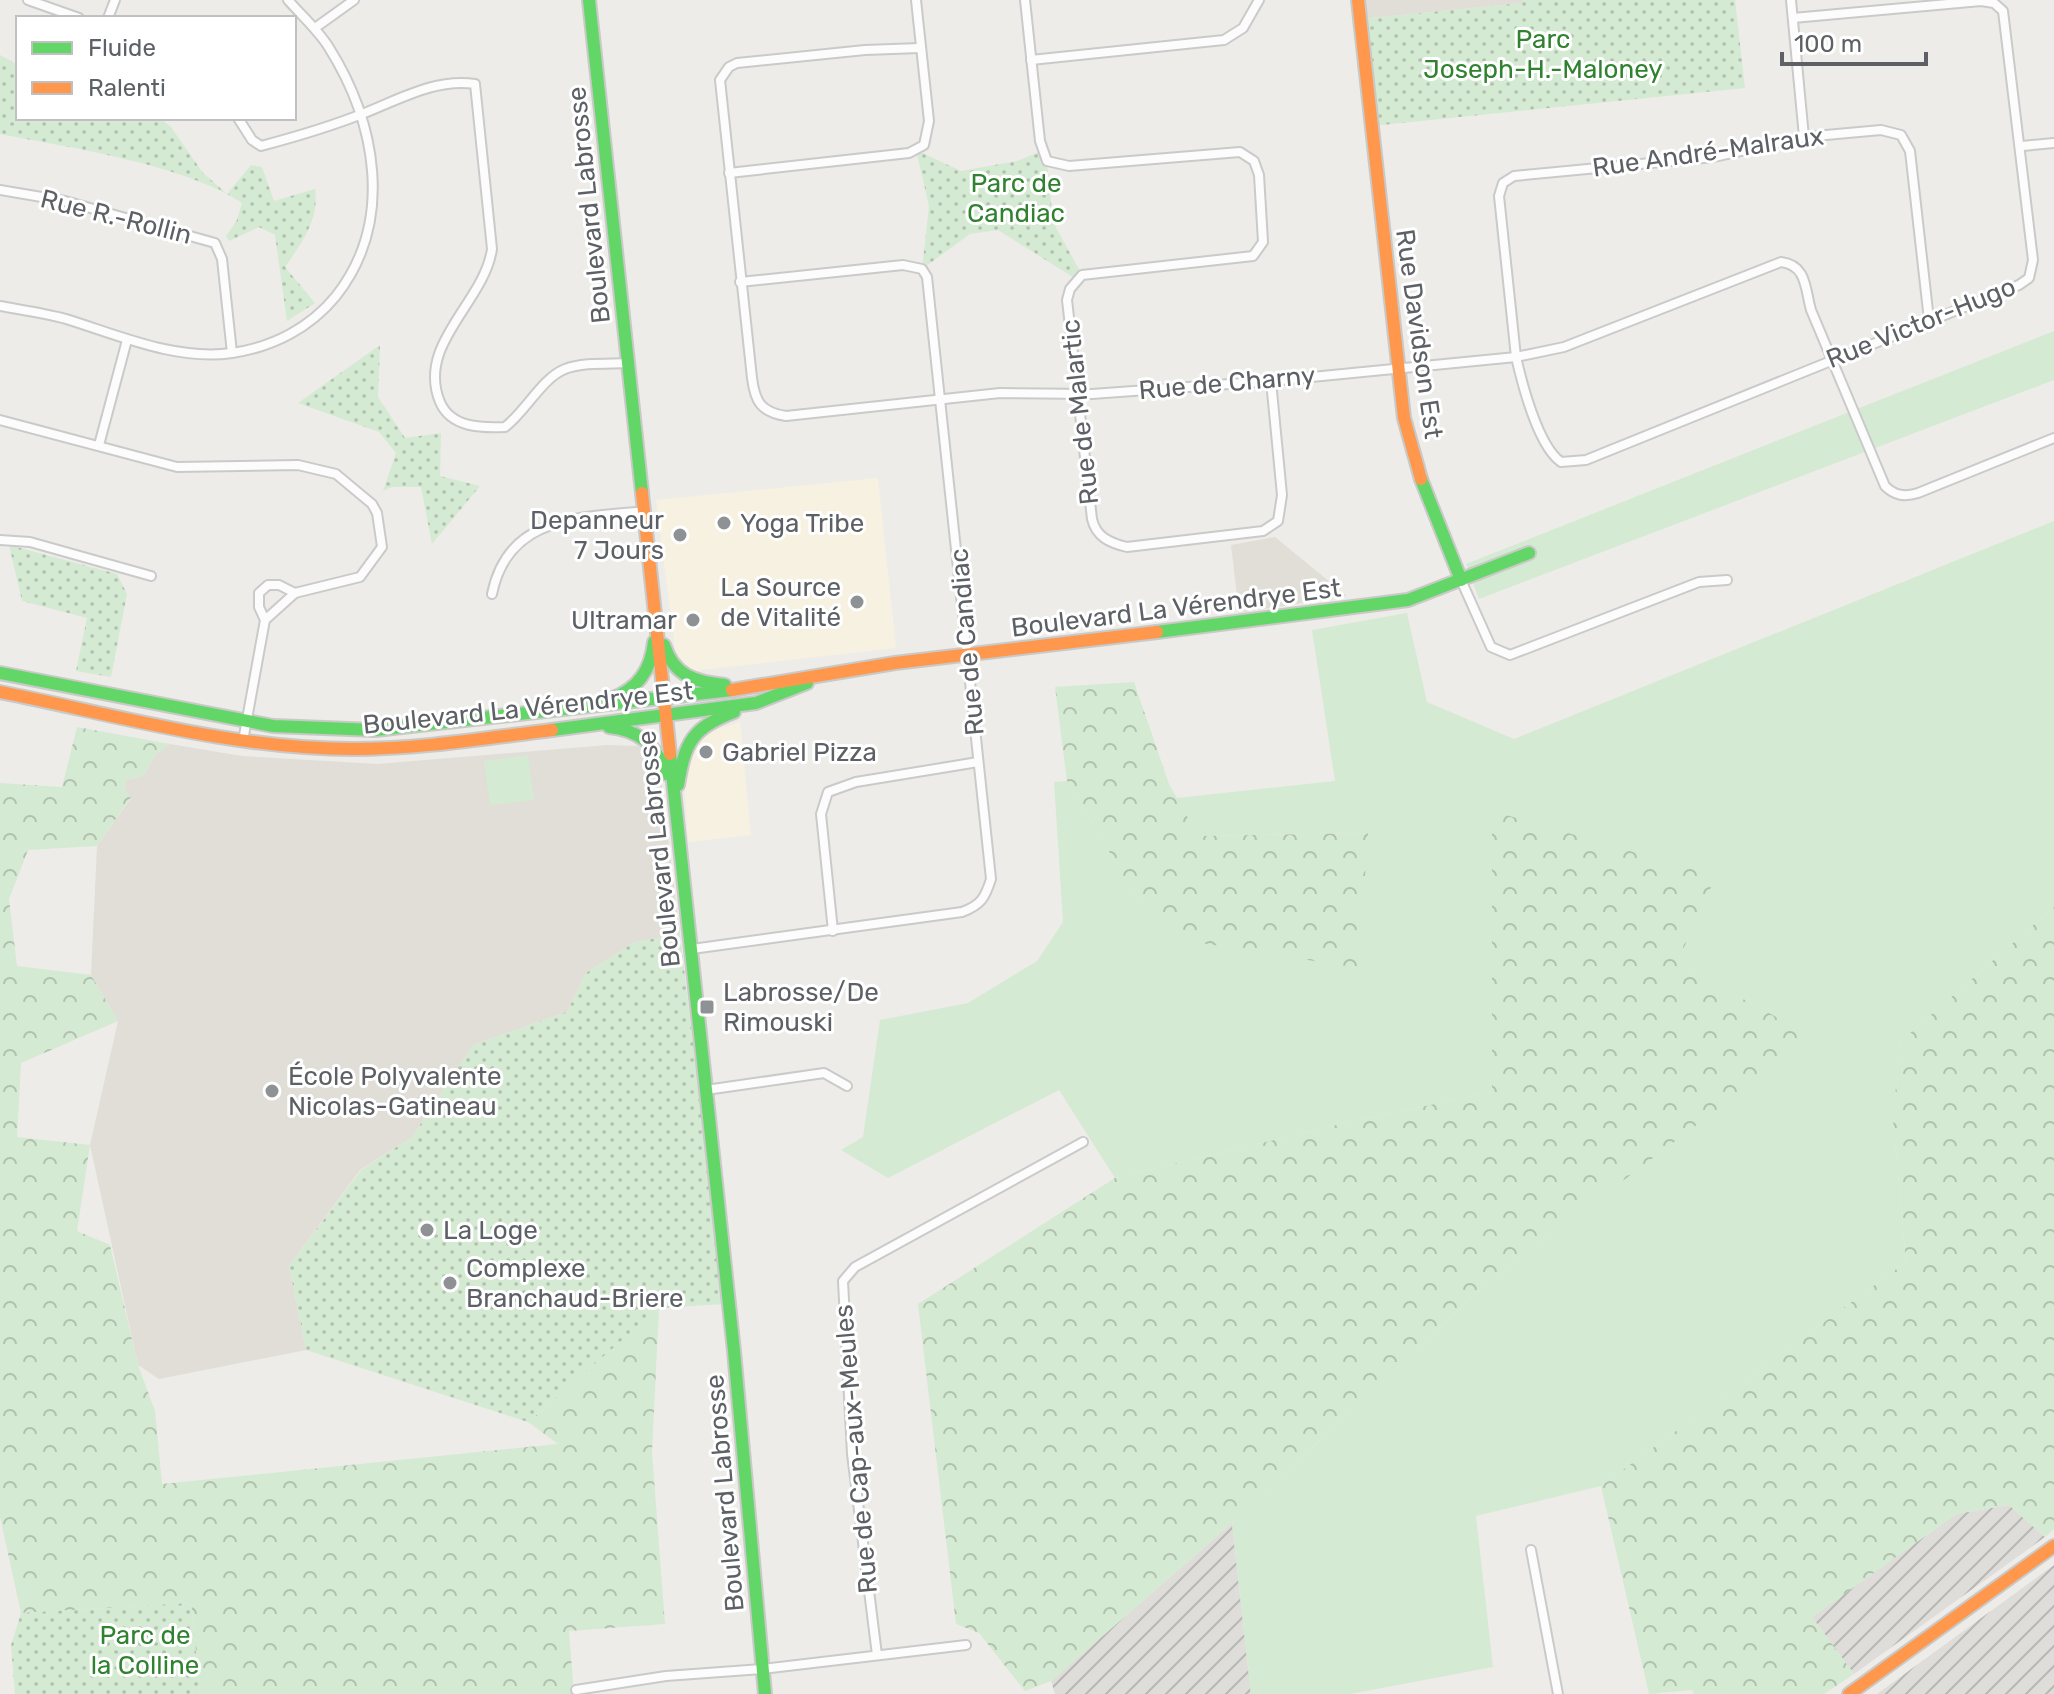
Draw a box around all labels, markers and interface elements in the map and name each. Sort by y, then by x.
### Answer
legend [16,16,296,120]
scale bar [1782,16,1926,66]
park label: Parc Joseph-H.-Maloney [1423,24,1663,85]
text: 100 m [1794,30,1862,58]
text: Fluide [88,34,156,62]
text: Ralenti [88,74,166,102]
street label: Boulevard Labrosse [561,85,617,325]
street label: Rue André-Malraux [1590,120,1826,184]
park label: Parc de Candiac [967,168,1065,229]
street label: Rue R.-Rollin [37,183,195,251]
street label: Rue Davidson Est [1389,227,1449,441]
street label: Rue Victor-Hugo [1822,271,2020,375]
street label: Rue de Malartic [1055,318,1105,506]
street label: Rue de Charny [1137,360,1317,406]
place label: Depanneur 7 Jours [530,505,664,566]
place label: Yoga Tribe [740,508,864,539]
marker: Yoga Tribe [715,514,733,532]
marker: Depanneur 7 Jours [671,526,689,544]
street label: Rue de Candiac [943,547,991,737]
place label: La Source de Vitalité [720,572,841,633]
street label: Boulevard La Vérendrye Est [1009,572,1343,644]
marker: La Source de Vitalité [848,593,866,611]
place label: Ultramar [571,605,677,636]
marker: Ultramar [684,611,702,629]
street label: Boulevard La Vérendrye Est [361,675,695,741]
street label: Boulevard Labrosse [631,729,687,969]
place label: Gabriel Pizza [722,737,877,768]
marker: Gabriel Pizza [697,743,715,761]
place label: Labrosse/De Rimouski [723,977,879,1038]
marker: Labrosse/De Rimouski [698,998,716,1016]
place label: École Polyvalente Nicolas-Gatineau [288,1061,502,1122]
marker: École Polyvalente Nicolas-Gatineau [263,1082,281,1100]
place label: La Loge [443,1215,538,1246]
marker: La Loge [418,1221,436,1239]
place label: Complexe Branchaud-Briere [466,1253,683,1314]
marker: Complexe Branchaud-Briere [441,1274,459,1292]
street label: Rue de Cap-aux-Meules [828,1303,884,1595]
street label: Boulevard Labrosse [699,1373,751,1613]
park label: Parc de la Colline [91,1620,199,1681]

